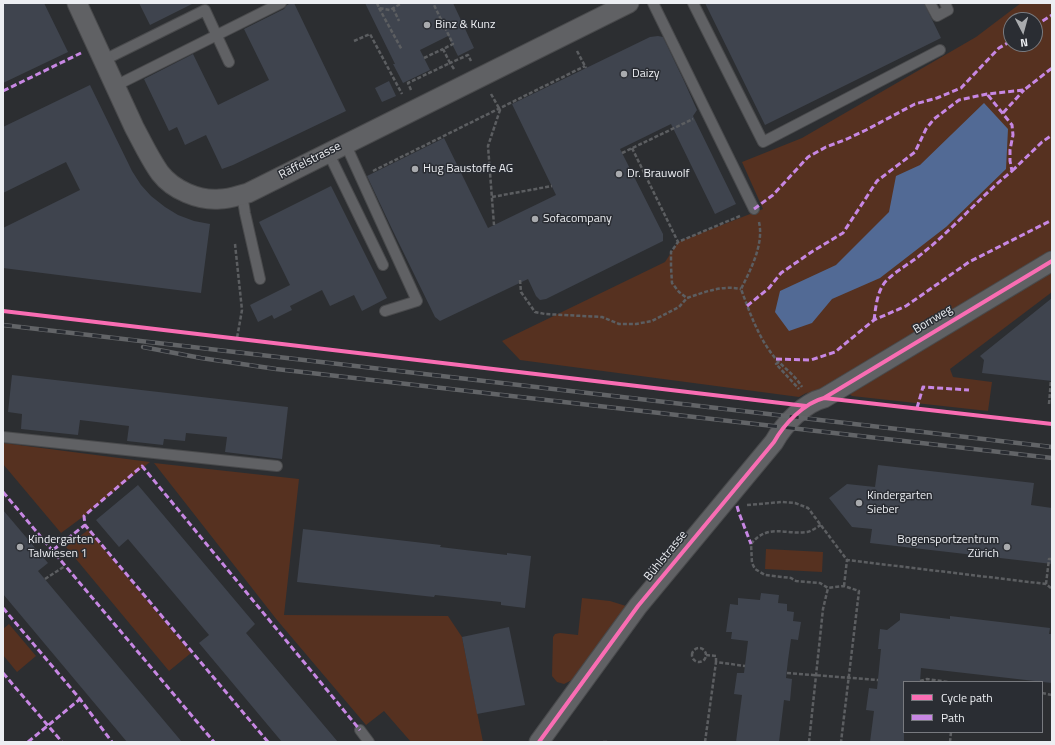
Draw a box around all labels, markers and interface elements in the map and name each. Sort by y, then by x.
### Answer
north arrow [1003,12,1043,52]
place label: Binz & Kunz [435,18,495,32]
marker: Binz & Kunz [422,20,432,30]
text: N [1020,35,1029,51]
place label: Daizy [632,67,660,81]
marker: Daizy [619,69,629,79]
street label: Räffelstrasse [277,139,343,183]
place label: Hug Baustoffe AG [423,162,513,176]
marker: Hug Baustoffe AG [410,164,420,174]
place label: Dr. Brauwolf [627,167,690,181]
marker: Dr. Brauwolf [614,169,624,179]
place label: Sofacompany [543,212,612,226]
marker: Sofacompany [530,214,540,224]
street label: Borrweg [911,303,955,337]
place label: Kindergarten Sieber [867,489,932,517]
marker: Kindergarten Sieber [854,498,864,508]
street label: Bühlstrasse [641,528,691,584]
place label: Kindergarten Talwiesen 1 [28,533,93,561]
place label: Bogensportzentrum Zürich [897,533,999,561]
marker: Kindergarten Talwiesen 1 [15,542,25,552]
marker: Bogensportzentrum Zürich [1002,542,1012,552]
legend [903,681,1043,733]
text: Cycle path [941,688,993,707]
text: Path [941,708,965,727]

